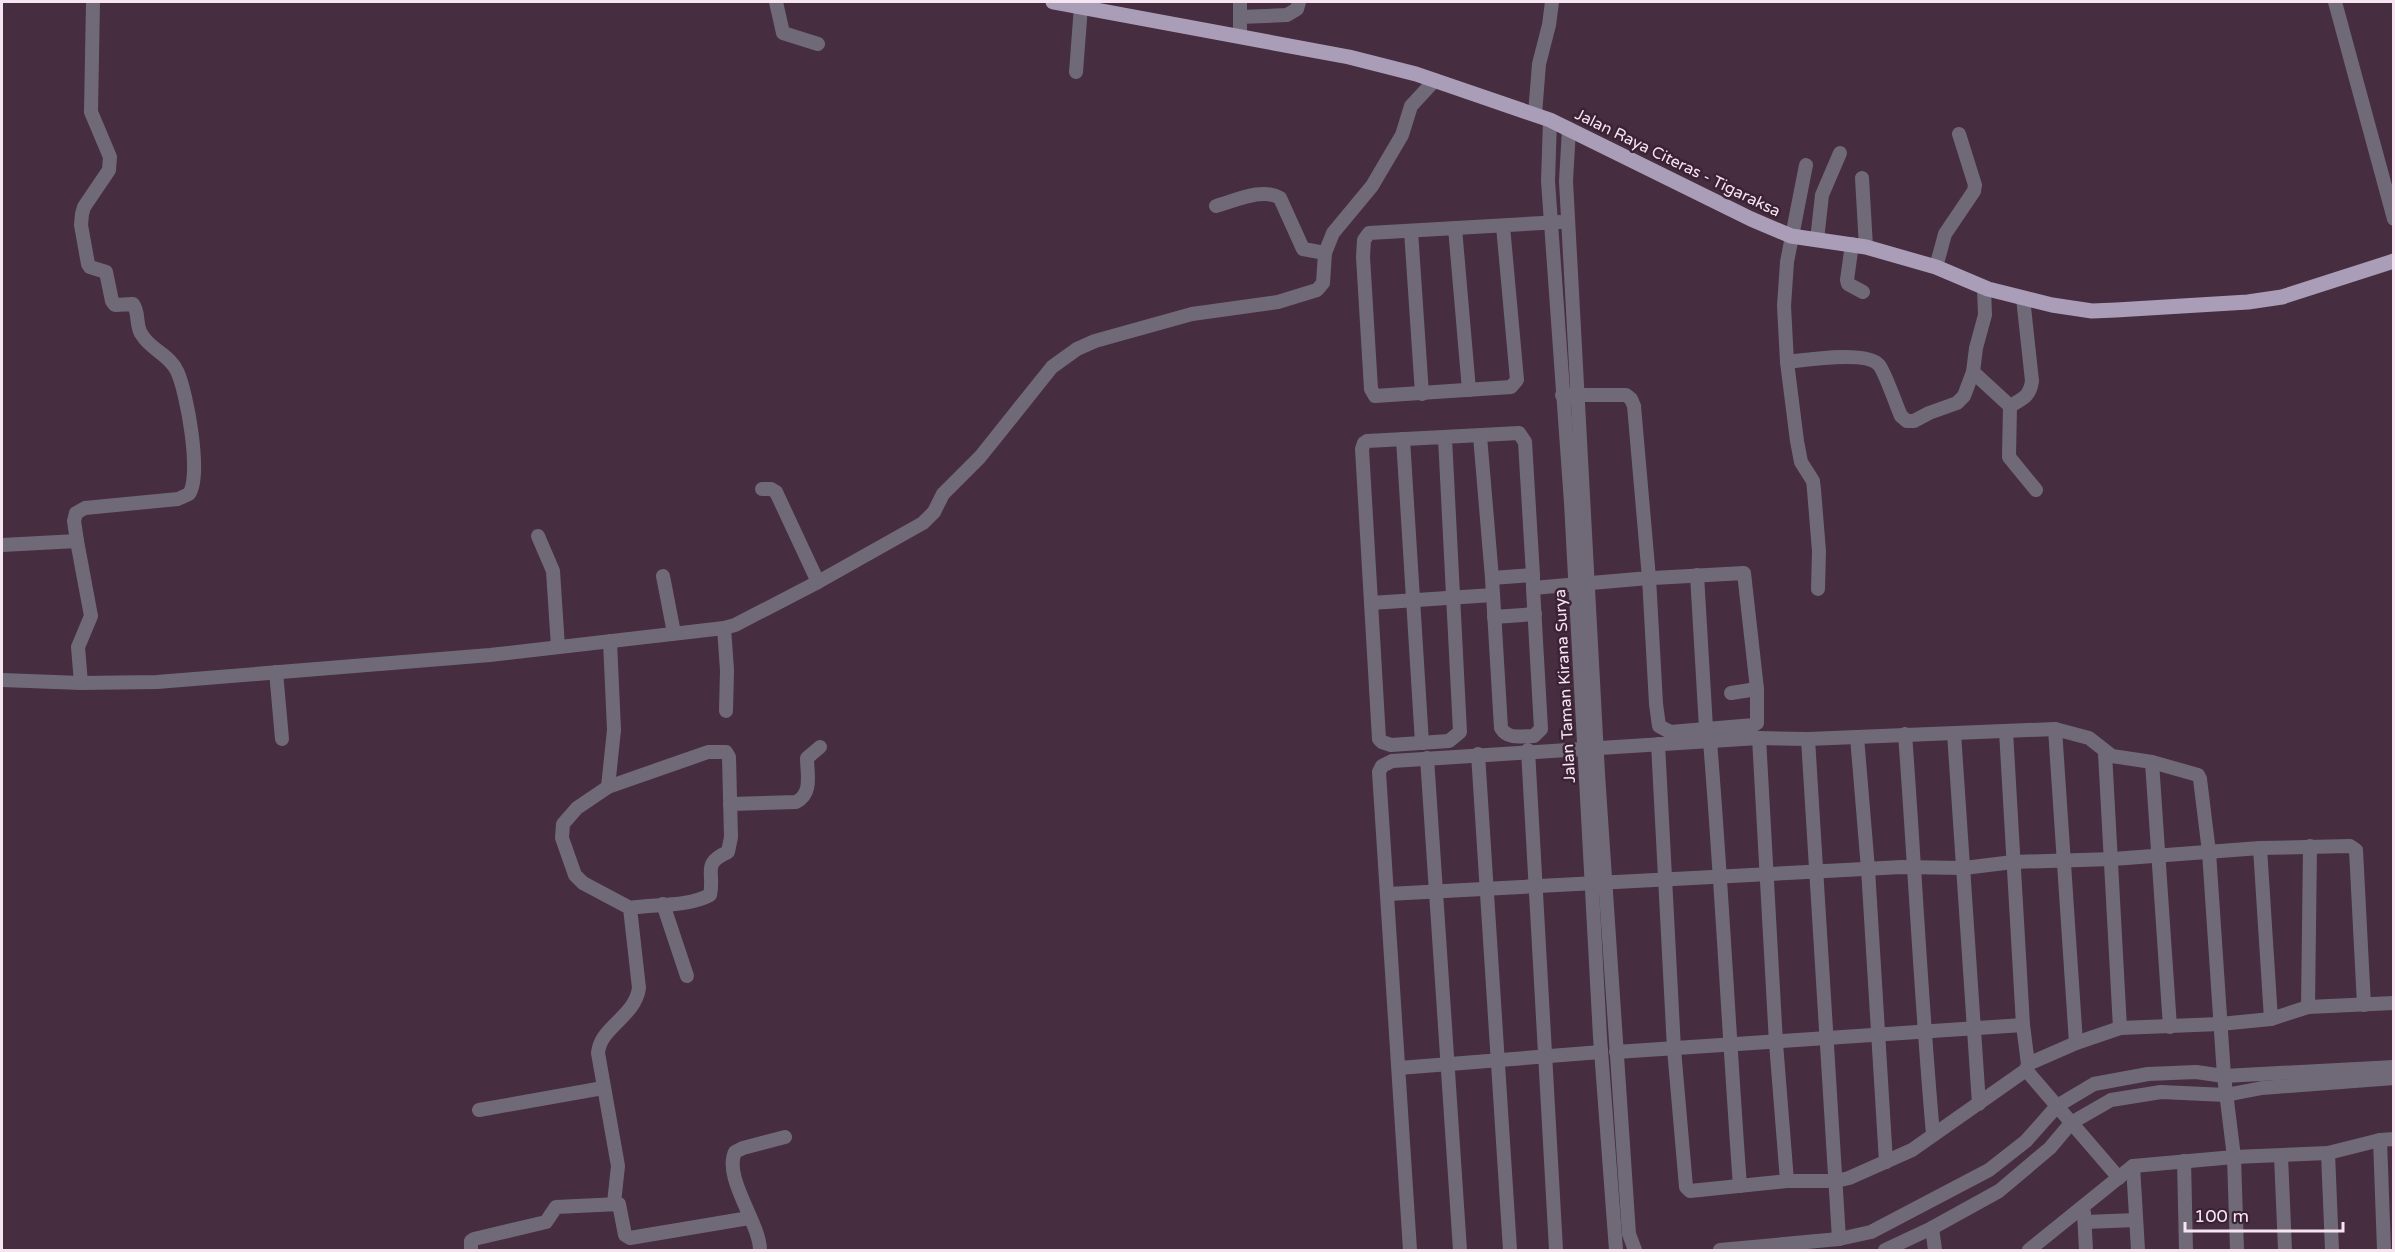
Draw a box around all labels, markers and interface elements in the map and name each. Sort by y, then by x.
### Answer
street label: Jalan Raya Citeras - Tigaraksa [1572,104,1784,221]
street label: Jalan Taman Kirana Surya [1550,588,1580,783]
scale bar [2185,1195,2342,1233]
text: 100 m [2194,1205,2249,1227]

